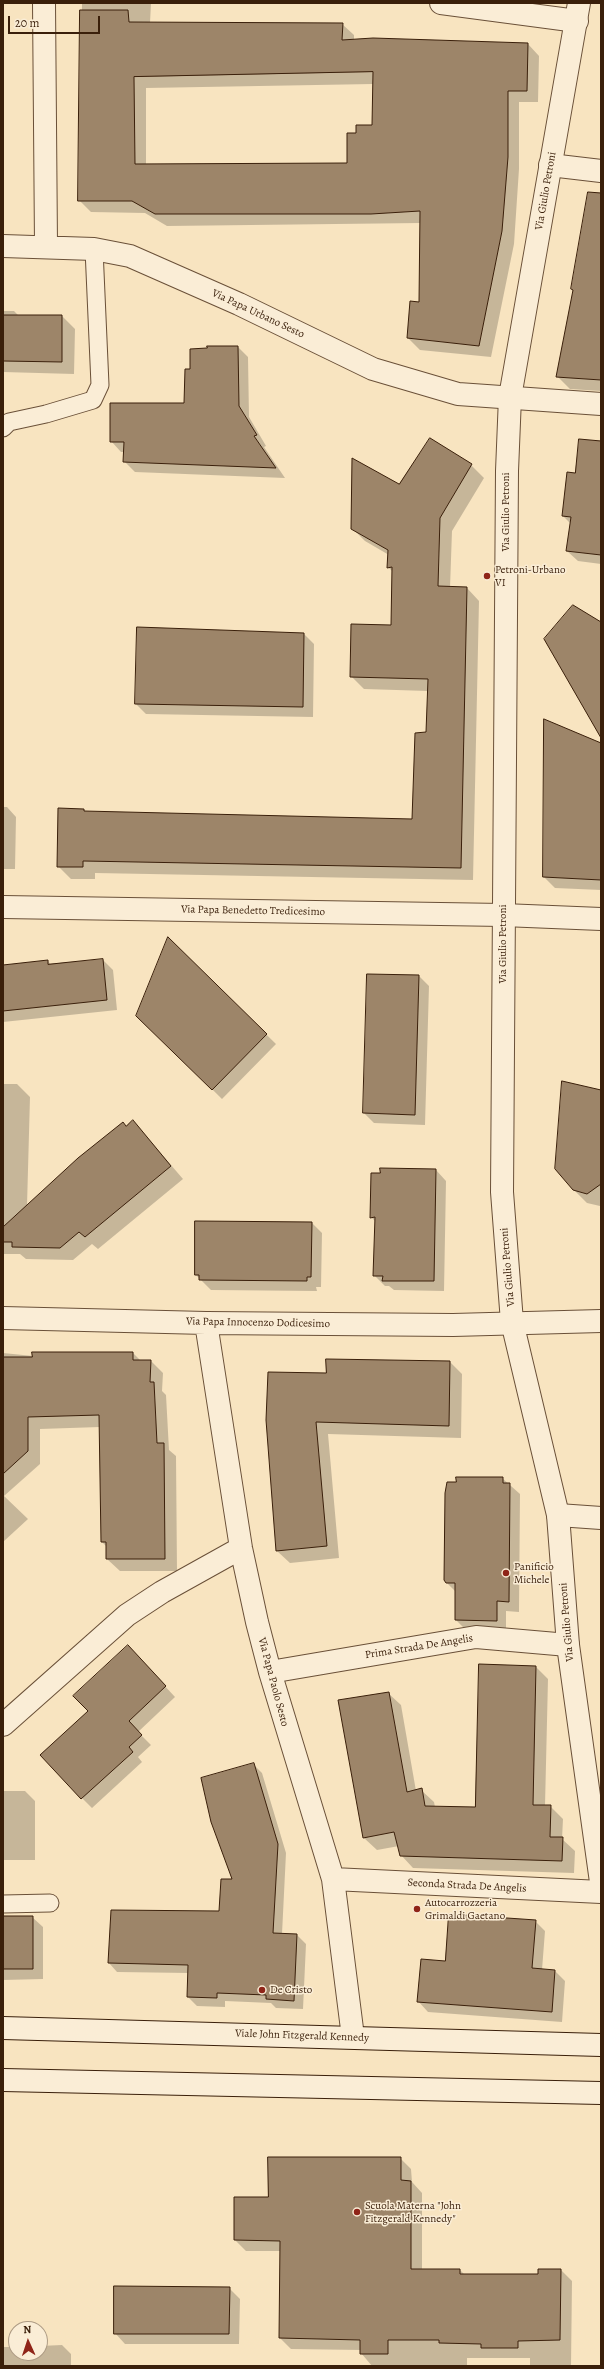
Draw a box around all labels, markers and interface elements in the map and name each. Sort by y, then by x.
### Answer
scale bar [10,8,102,34]
text: 20 m [15,15,39,31]
street label: Via Giulio Petroni [533,151,559,231]
street label: Via Papa Urbano Sesto [210,287,306,341]
street label: Via Giulio Petroni [499,472,513,552]
place label: Petroni-Urbano VI [495,563,565,589]
marker: Petroni-Urbano VI [482,571,492,581]
street label: Via Papa Benedetto Tredicesimo [181,903,325,919]
street label: Via Giulio Petroni [496,904,510,984]
street label: Via Giulio Petroni [498,1227,518,1307]
street label: Via Papa Innocenzo Dodicesimo [186,1315,330,1331]
place label: Panificio Michele [514,1560,554,1586]
marker: Panificio Michele [501,1568,511,1578]
street label: Via Giulio Petroni [557,1582,577,1662]
street label: Prima Strada De Angelis [364,1632,474,1662]
street label: Via Papa Paolo Sesto [255,1636,291,1728]
street label: Seconda Strada De Angelis [407,1876,527,1896]
place label: Autocarrozzeria Grimaldi Gaetano [425,1896,505,1922]
marker: Autocarrozzeria Grimaldi Gaetano [412,1904,422,1914]
place label: De Cristo [270,1983,312,1997]
marker: De Cristo [257,1985,267,1995]
street label: Viale John Fitzgerald Kennedy [235,2027,369,2045]
place label: Scuola Materna "John Fitzgerald Kennedy" [365,2199,461,2225]
marker: Scuola Materna "John Fitzgerald Kennedy" [352,2207,362,2217]
north arrow [8,2321,48,2361]
text: N [23,2322,32,2337]

